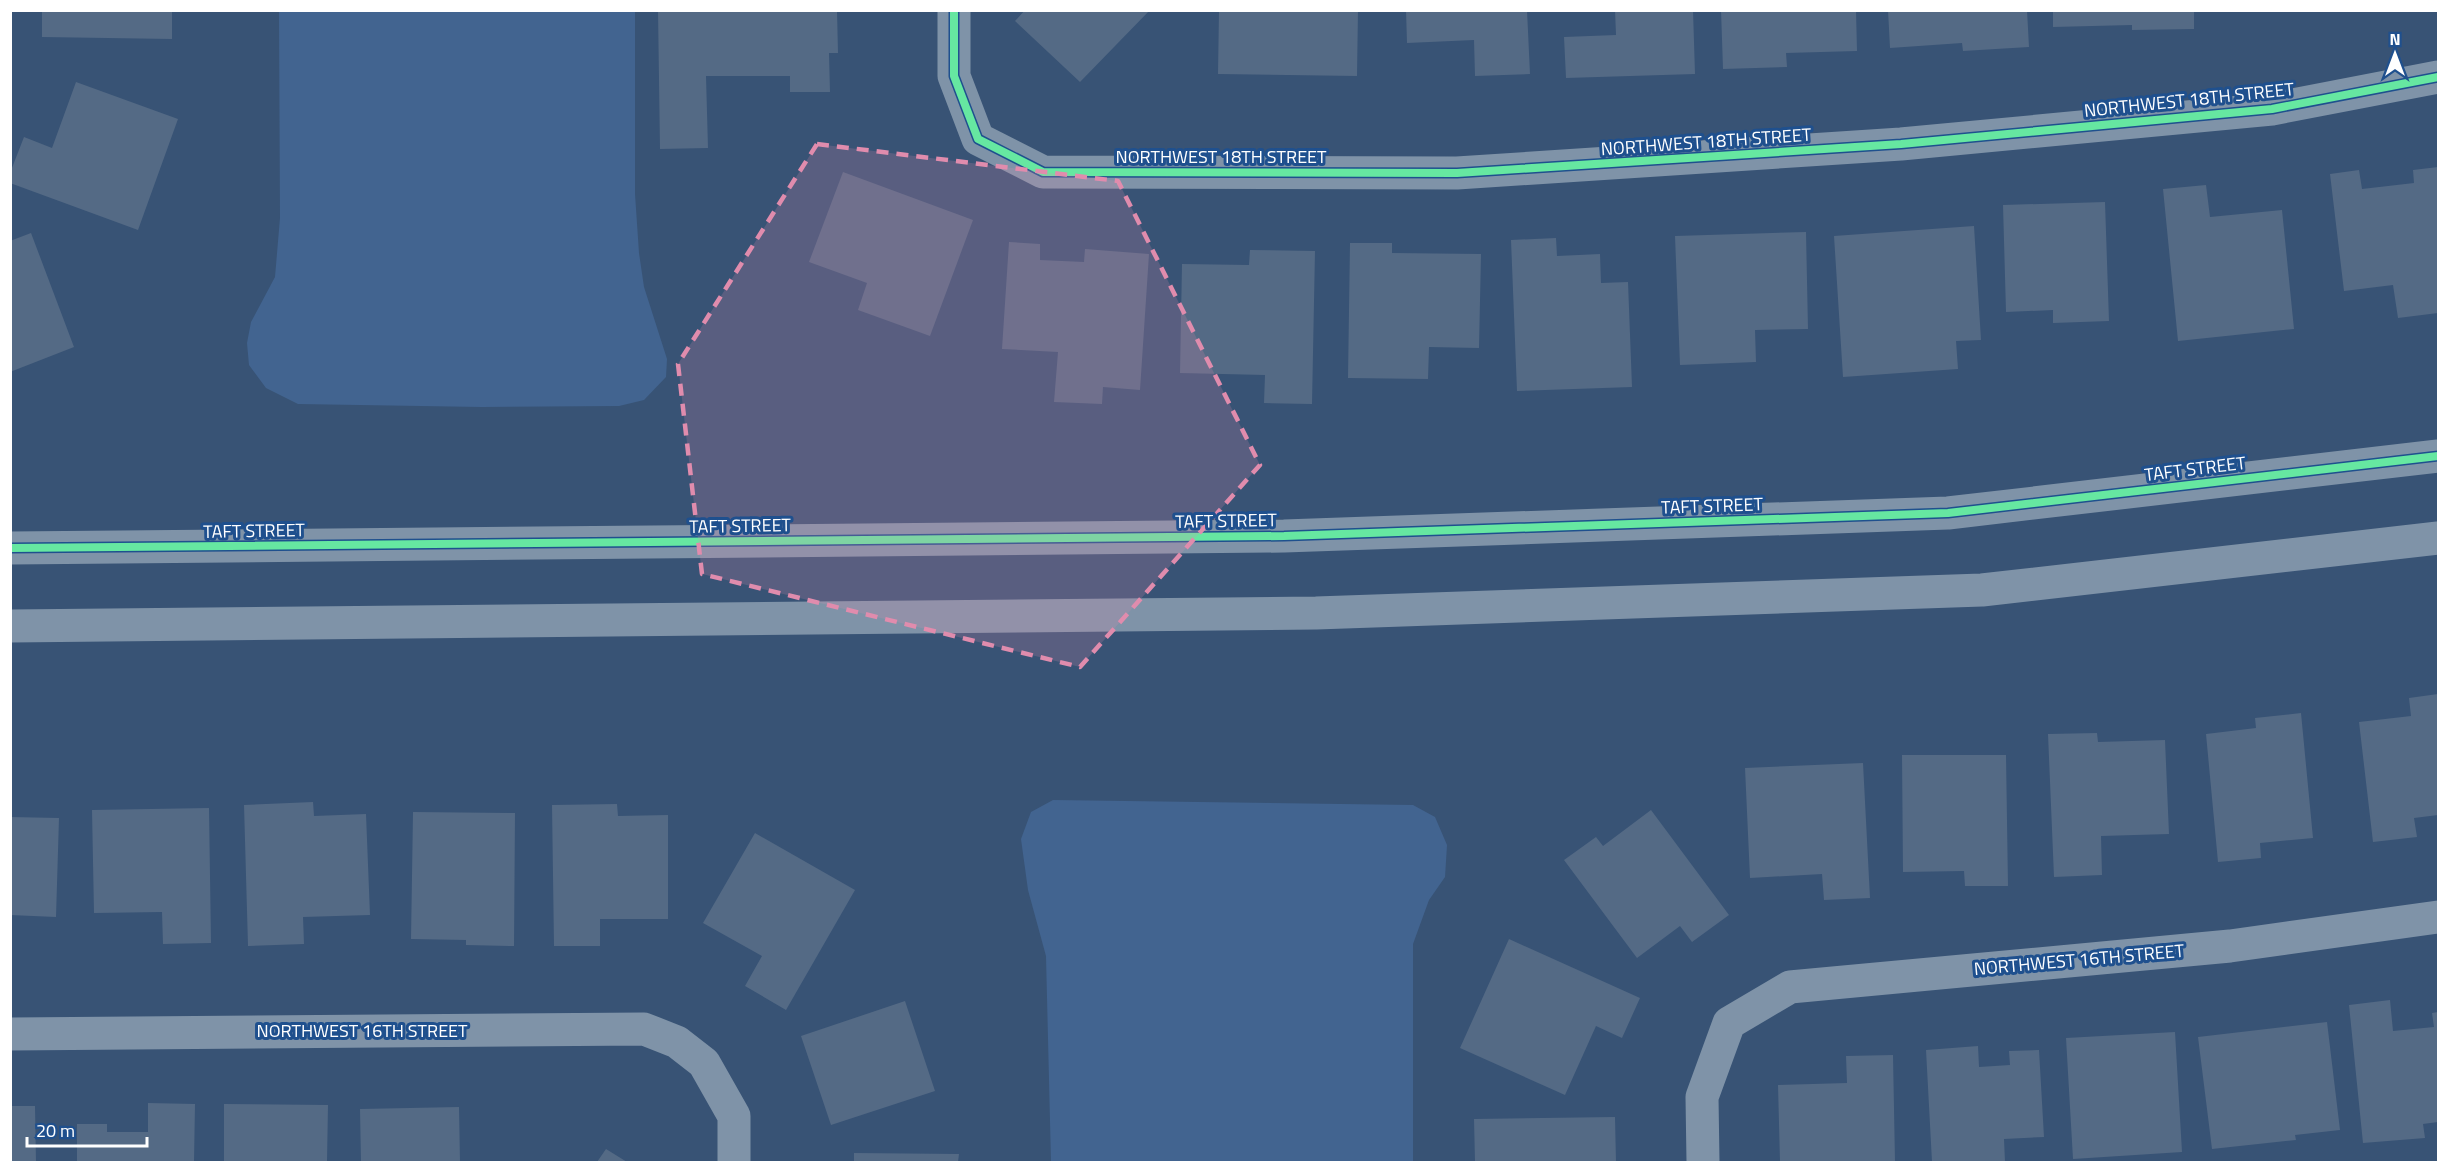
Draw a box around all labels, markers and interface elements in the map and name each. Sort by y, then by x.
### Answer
north arrow [2365,24,2425,84]
text: N [2389,27,2401,51]
street label: NORTHWEST 18TH STREET [2083,75,2296,124]
street label: NORTHWEST 18TH STREET [1600,121,1813,162]
street label: NORTHWEST 18TH STREET [1115,143,1327,170]
street label: TAFT STREET [2143,449,2248,488]
street label: TAFT STREET [1661,490,1764,521]
street label: TAFT STREET [1175,506,1278,535]
street label: TAFT STREET [689,511,792,540]
street label: TAFT STREET [203,516,306,545]
street label: NORTHWEST 16TH STREET [1973,937,2186,982]
street label: NORTHWEST 16TH STREET [256,1017,468,1044]
scale bar [27,1110,147,1148]
text: 20 m [36,1117,75,1144]

